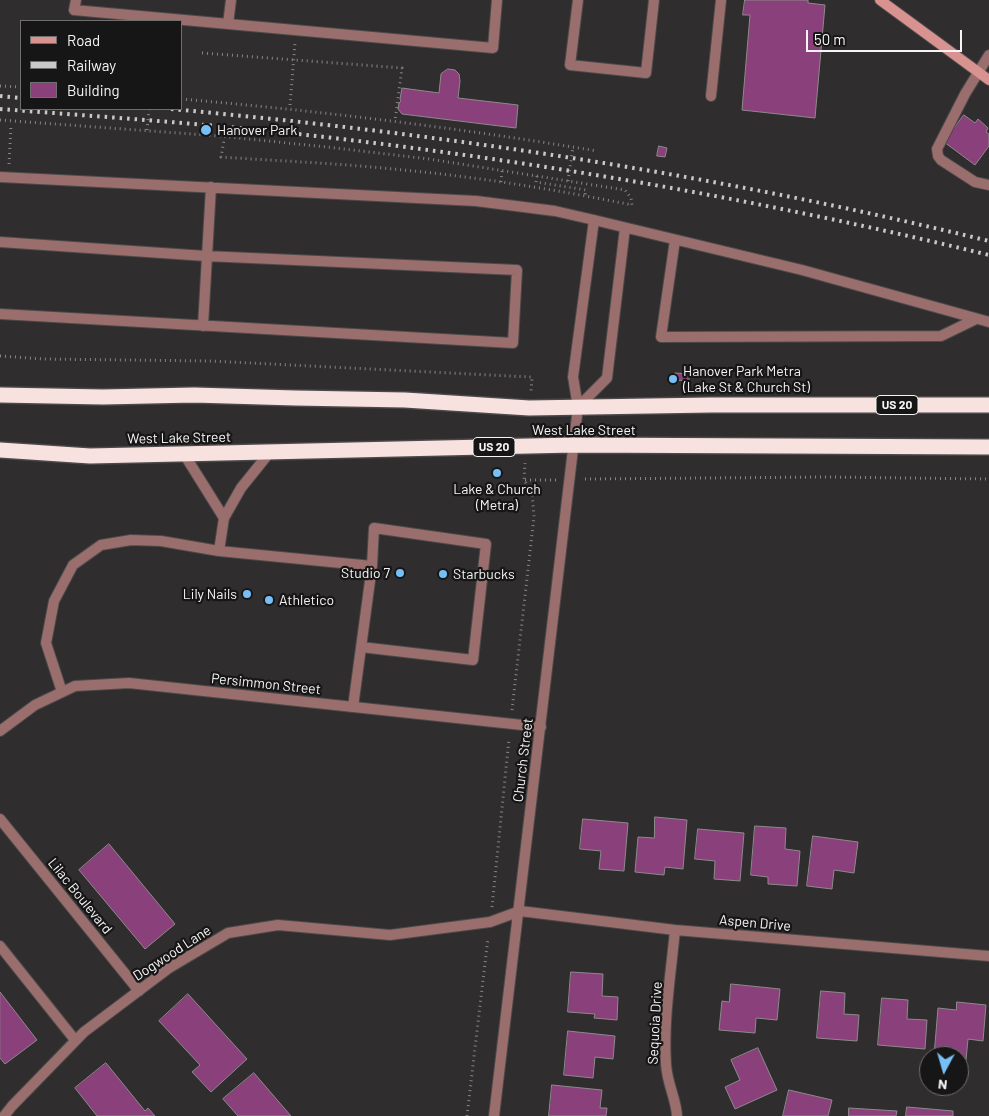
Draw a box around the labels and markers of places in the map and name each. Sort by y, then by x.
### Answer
place label: Hanover Park [217,122,297,138]
marker: Hanover Park [199,123,213,137]
place label: Hanover Park Metra (Lake St & Church St) [683,363,810,396]
marker: Hanover Park Metra (Lake St & Church St) [667,373,679,385]
marker: Lake & Church (Metra) [491,467,503,479]
place label: Lake & Church (Metra) [453,481,541,514]
place label: Studio 7 [341,565,390,581]
place label: Starbucks [453,566,515,582]
marker: Studio 7 [394,567,406,579]
marker: Starbucks [437,568,449,580]
place label: Lily Nails [183,586,237,602]
marker: Lily Nails [241,588,253,600]
place label: Athletico [279,592,334,608]
marker: Athletico [263,594,275,606]

